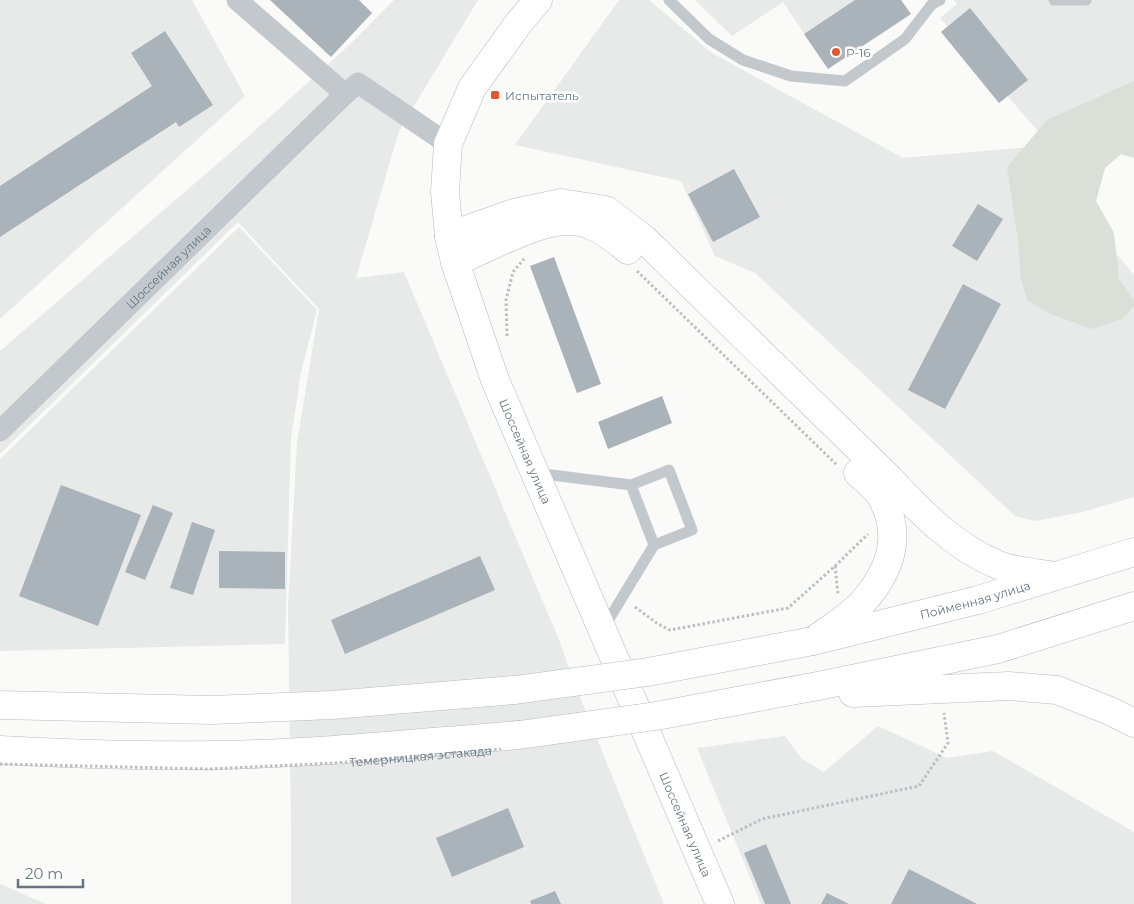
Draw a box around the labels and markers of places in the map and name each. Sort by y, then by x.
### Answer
place label: Р-16 [846,45,871,60]
marker: Р-16 [830,46,842,58]
place label: Испытатель [505,88,579,103]
marker: Испытатель [489,89,501,101]

